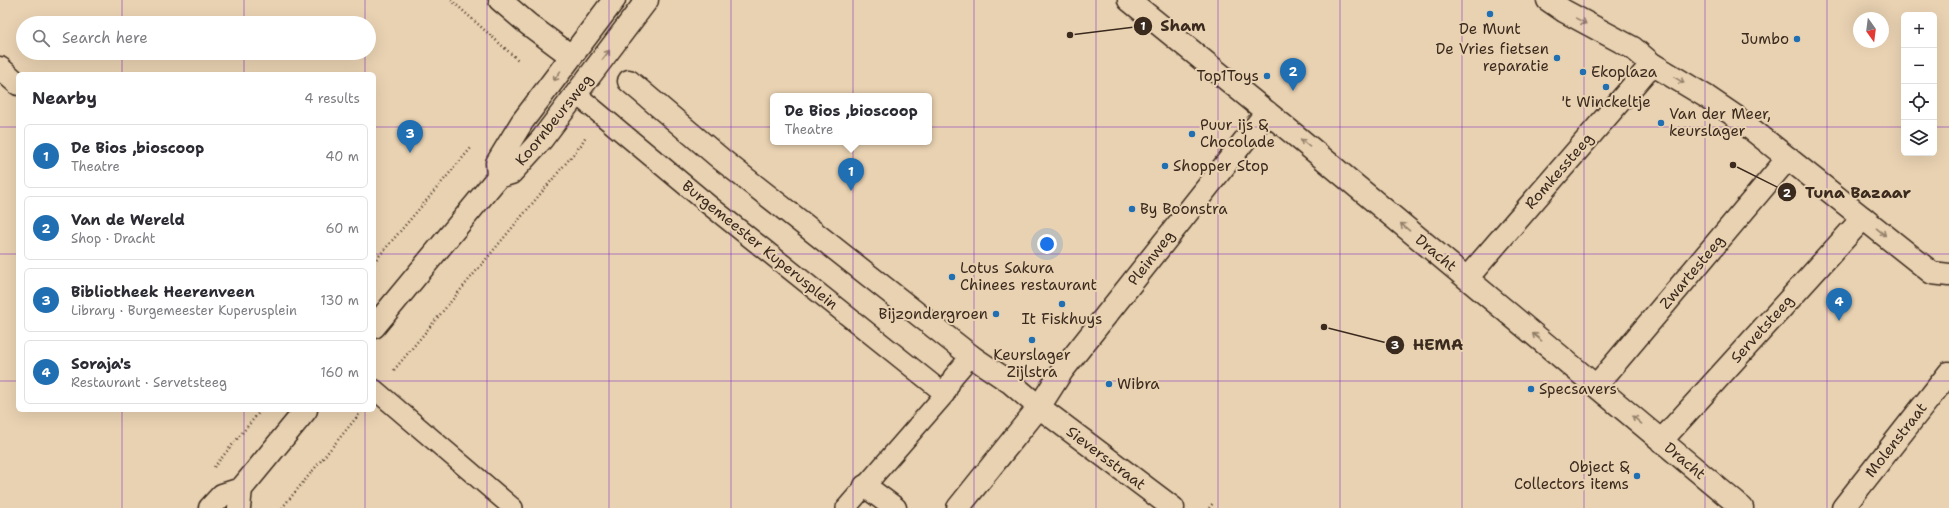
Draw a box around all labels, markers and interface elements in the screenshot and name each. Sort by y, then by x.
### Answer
marker: De Munt [1485,9,1495,19]
callout: Sham [1133,12,1214,40]
north arrow [1853,12,1889,48]
map controls [1901,12,1937,156]
button: + [1901,12,1937,48]
text: Sham [1160,15,1206,36]
search box [16,16,376,60]
text: 1 [1140,18,1146,34]
one-way arrow [1575,18,1587,26]
place label: De Munt [1459,19,1521,39]
icon: search [30,27,52,49]
text: Search here [62,28,148,48]
place label: Jumbo [1741,29,1789,49]
marker: Jumbo [1792,34,1802,44]
place label: De Vries fietsen reparatie [1436,39,1549,76]
button: − [1901,48,1937,84]
one-way arrow [601,50,610,61]
marker: De Vries fietsen reparatie [1552,53,1562,63]
pin: 2 [1280,58,1306,91]
place label: Ekoplaza [1591,62,1658,82]
place label: Top1Toys [1196,66,1259,86]
marker: Ekoplaza [1578,67,1588,77]
street label: Koornbeursweg [511,70,597,170]
one-way arrow [552,70,561,81]
marker: Top1Toys [1262,71,1272,81]
one-way arrow [1673,77,1685,85]
marker: 't Winckeltje [1601,82,1611,92]
button: locate [1901,84,1937,120]
text: Nearby [32,87,97,109]
text: 4 results [304,90,360,107]
place label: 't Winckeltje [1561,92,1651,112]
popup [770,93,932,145]
text: De Bios ,bioscoop [784,101,918,121]
place label: Van der Meer, keurslager [1669,104,1771,141]
place label: Puur ijs & Chocolade [1200,115,1275,152]
marker: Van der Meer, keurslager [1656,118,1666,128]
pin: 3 [397,120,423,153]
button: layers [1901,120,1937,156]
text: Theatre [784,121,833,138]
marker: Puur ijs & Chocolade [1187,129,1197,139]
street label: Romkessteeg [1520,129,1598,213]
text: De Bios ,bioscoop [71,138,204,158]
one-way arrow [1300,139,1311,148]
text: 1 [43,148,49,165]
text: 40 m [325,148,359,165]
place label: Shopper Stop [1173,156,1269,176]
text: Theatre [71,158,120,175]
pin: 1 [838,158,864,191]
marker: Shopper Stop [1160,161,1170,171]
street label: Burgemeester Kuperusplein [678,176,842,314]
callout: Tuna Bazaar [1777,178,1919,206]
text: Tuna Bazaar [1805,182,1912,203]
text: 2 [1783,185,1792,201]
place label: By Boonstra [1140,199,1228,219]
marker: By Boonstra [1127,204,1137,214]
text: Van de Wereld [71,210,185,230]
text: 2 [41,220,51,237]
text: 60 m [326,220,359,237]
one-way arrow [1400,222,1410,231]
street label: Pleinweg [1123,226,1179,290]
one-way arrow [1876,228,1886,237]
text: Shop · Dracht [71,230,156,247]
street label: Dracht [1411,230,1461,276]
street label: Zwartesteeg [1655,231,1729,313]
your location [1037,234,1057,254]
place label: Lotus Sakura Chinees restaurant [960,258,1097,295]
marker: Lotus Sakura Chinees restaurant [947,272,957,282]
text: Bibliotheek Heerenveen [71,282,255,302]
pin: 4 [1826,288,1852,321]
street label: Servetsteeg [1726,291,1798,367]
text: 3 [41,292,51,309]
text: 130 m [321,292,359,309]
marker: It Fiskhuys [1057,299,1067,309]
text: Library · Burgemeester Kuperusplein [71,302,297,319]
place label: Bijzondergroen [879,304,988,324]
marker: Bijzondergroen [991,309,1001,319]
place label: It Fiskhuys [1021,309,1103,329]
callout: HEMA [1385,331,1472,359]
one-way arrow [1532,332,1542,341]
text: HEMA [1413,334,1463,355]
marker: Keurslager Zijlstra [1027,335,1037,345]
text: 3 [1391,337,1399,353]
place label: Keurslager Zijlstra [993,345,1071,382]
text: Soraja's [71,354,131,374]
text: 4 [41,364,51,381]
text: 160 m [321,364,359,381]
text: Restaurant · Servetsteeg [71,374,227,391]
place label: Wibra [1117,374,1160,394]
marker: Wibra [1104,379,1114,389]
place label: Specsavers [1539,379,1617,399]
marker: Specsavers [1526,384,1536,394]
street label: Molenstraat [1860,398,1932,482]
one-way arrow [1631,416,1642,425]
street label: Sieversstraat [1062,422,1150,494]
street label: Dracht [1660,438,1710,484]
place label: Object & Collectors items [1514,457,1630,494]
marker: Object & Collectors items [1632,471,1642,481]

